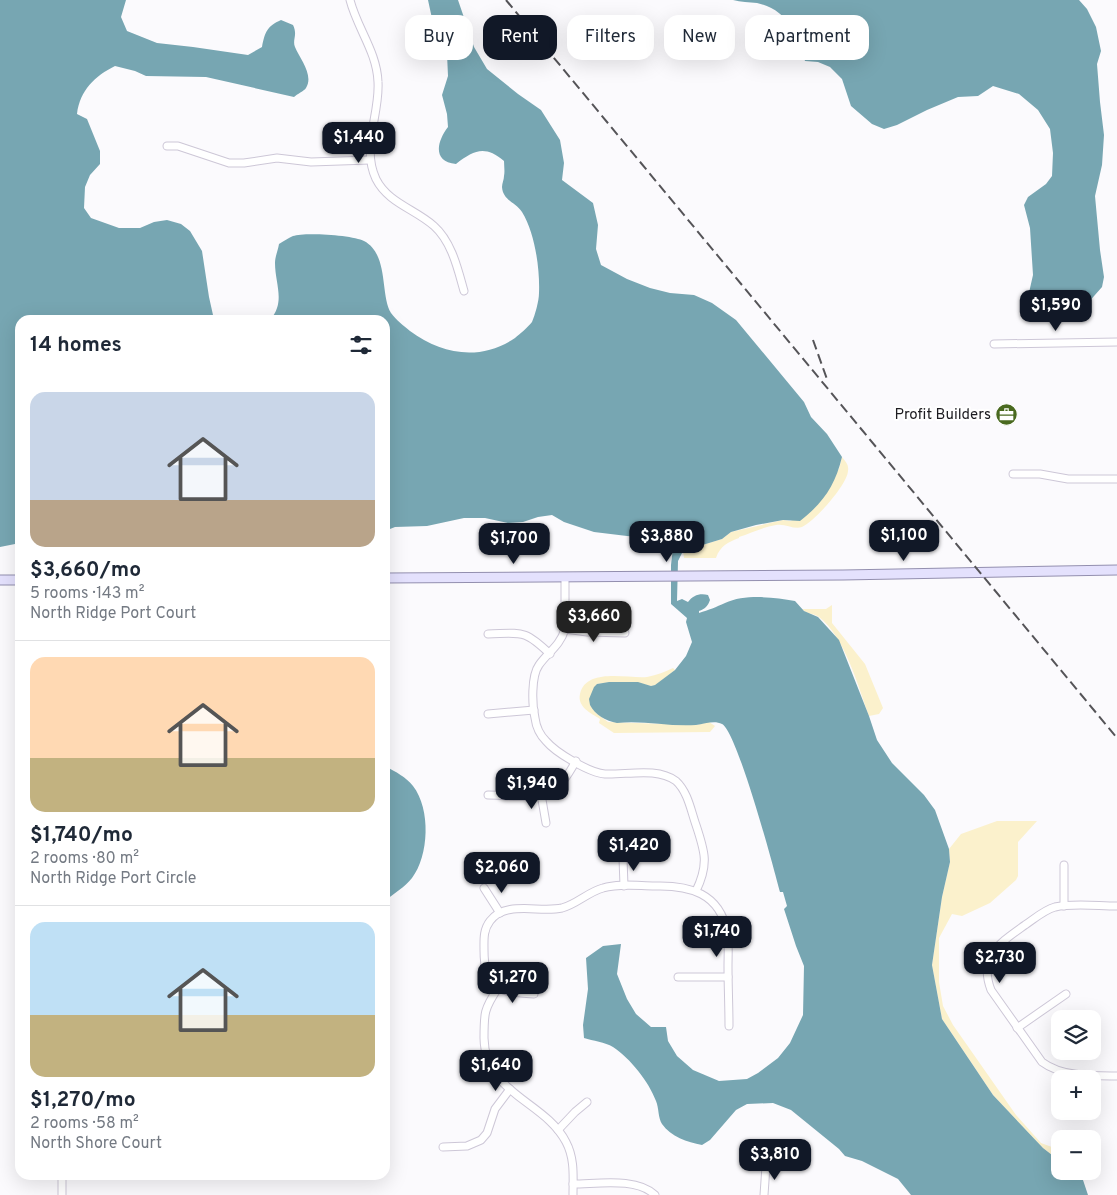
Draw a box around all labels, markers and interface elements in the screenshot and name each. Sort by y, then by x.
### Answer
chip: Buy [405,15,473,60]
chip: Rent [483,15,557,60]
chip: Filters [567,15,654,60]
chip: New [664,15,735,60]
chip: Apartment [745,15,869,60]
pin: $1,440 [318,121,400,164]
text: $1,440 [333,128,385,148]
pin: $1,590 [1015,290,1097,332]
text: $1,590 [1031,296,1081,316]
icon: filters [347,331,375,359]
text: 14 homes [30,332,122,359]
office icon: Profit Builders [995,402,1019,426]
place label: Profit Builders [894,406,991,425]
icon: home [158,424,248,514]
pin: $3,880 [626,520,708,563]
pin: $1,100 [863,520,945,562]
pin: $1,700 [473,522,555,565]
text: $1,100 [880,526,928,546]
text: $3,880 [640,527,694,547]
text: $1,700 [490,529,538,549]
text: $3,660/mo [30,557,141,584]
text: 5 rooms · 143 m² [30,584,144,604]
pin: $3,660 [553,600,635,643]
text: North Ridge Port Court [30,604,196,624]
text: $3,660 [567,607,621,627]
icon: home [158,690,248,780]
pin: $1,940 [491,768,573,810]
text: $1,940 [507,774,557,794]
text: $1,740/mo [30,822,133,849]
pin: $1,420 [593,830,675,872]
text: $1,420 [609,836,659,856]
text: 2 rooms · 80 m² [30,849,139,869]
pin: $2,060 [461,852,543,894]
text: $2,060 [475,858,529,878]
text: North Ridge Port Circle [30,869,196,889]
pin: $1,740 [676,916,758,958]
text: $1,740 [694,922,740,942]
pin: $2,730 [959,942,1041,984]
text: $2,730 [975,948,1025,968]
icon: home [158,955,248,1045]
pin: $1,270 [472,962,554,1004]
text: $1,270 [489,968,537,988]
map controls [1051,1010,1101,1180]
button: layers [1051,1010,1101,1060]
pin: $1,640 [455,1050,537,1092]
text: $1,640 [471,1056,521,1076]
button: + [1051,1070,1101,1120]
text: $1,270/mo [30,1087,136,1114]
text: 2 rooms · 58 m² [30,1114,139,1134]
button: − [1051,1130,1101,1180]
text: North Shore Court [30,1134,162,1154]
pin: $3,810 [734,1138,816,1181]
text: $3,810 [750,1145,800,1165]

